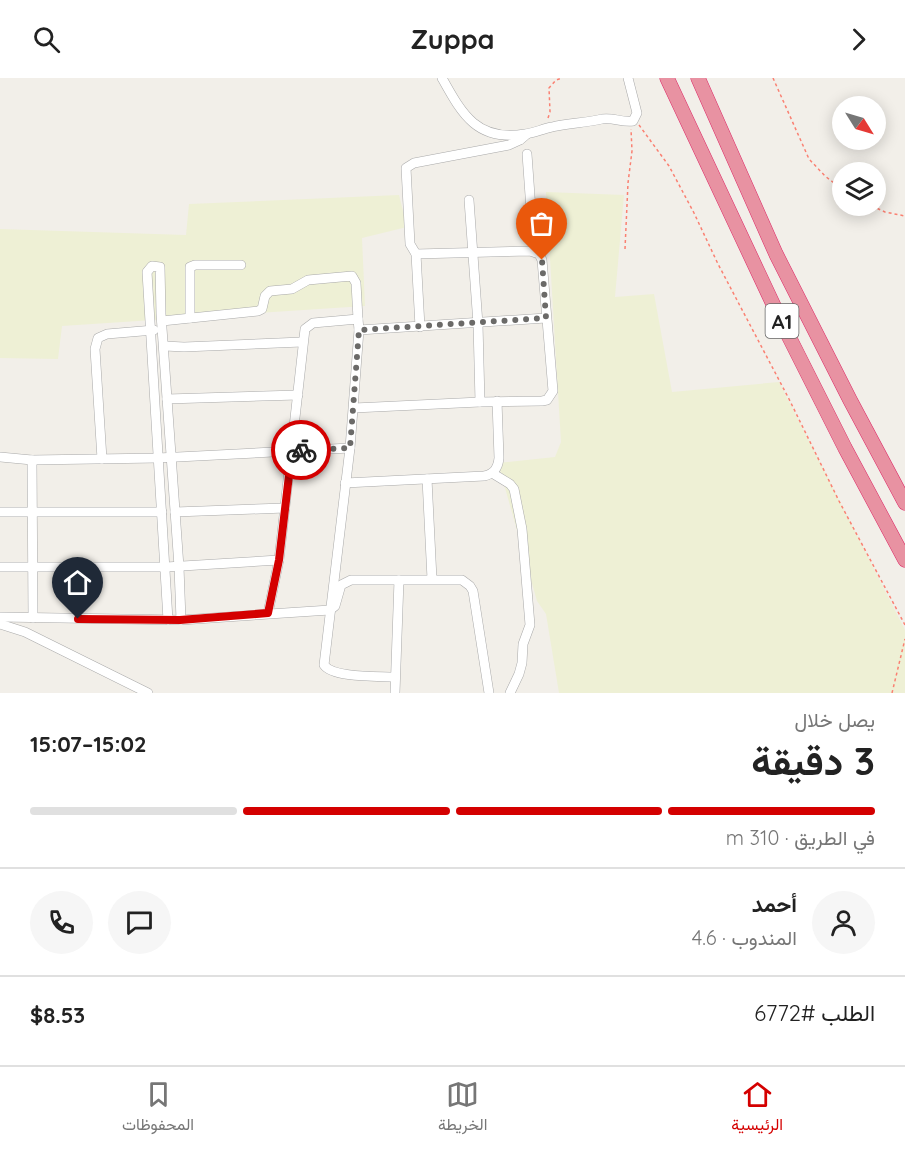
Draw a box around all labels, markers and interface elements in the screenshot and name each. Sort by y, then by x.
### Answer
text: Zuppa [410,22,495,56]
icon: search [30,23,63,56]
icon: forward [842,23,875,56]
north arrow [832,96,886,150]
map controls [832,96,886,216]
button: layers [832,162,886,216]
pin [516,198,567,260]
icon: bag [525,207,558,240]
road number: A1 [766,304,798,338]
courier [271,420,331,480]
icon: bike [285,434,318,467]
pin [52,557,103,619]
icon: home [61,566,94,599]
text: يصل خلال [794,707,875,732]
text: 15:02–15:07 [30,730,147,758]
text: 3 دقيقة [751,736,875,785]
text: في الطريق · 310 m [726,825,875,850]
text: أحمد [752,890,797,918]
button: phone [30,891,93,954]
button: chat [108,891,171,954]
button: person [812,891,875,954]
text: المندوب · 4.6 [692,925,797,950]
text: الطلب #6772 [754,999,875,1027]
text: $8.53 [30,1001,85,1029]
tab: المحفوظات [122,1078,194,1139]
tab: الخريطة [438,1078,487,1139]
tab: الرئيسية [731,1078,783,1139]

